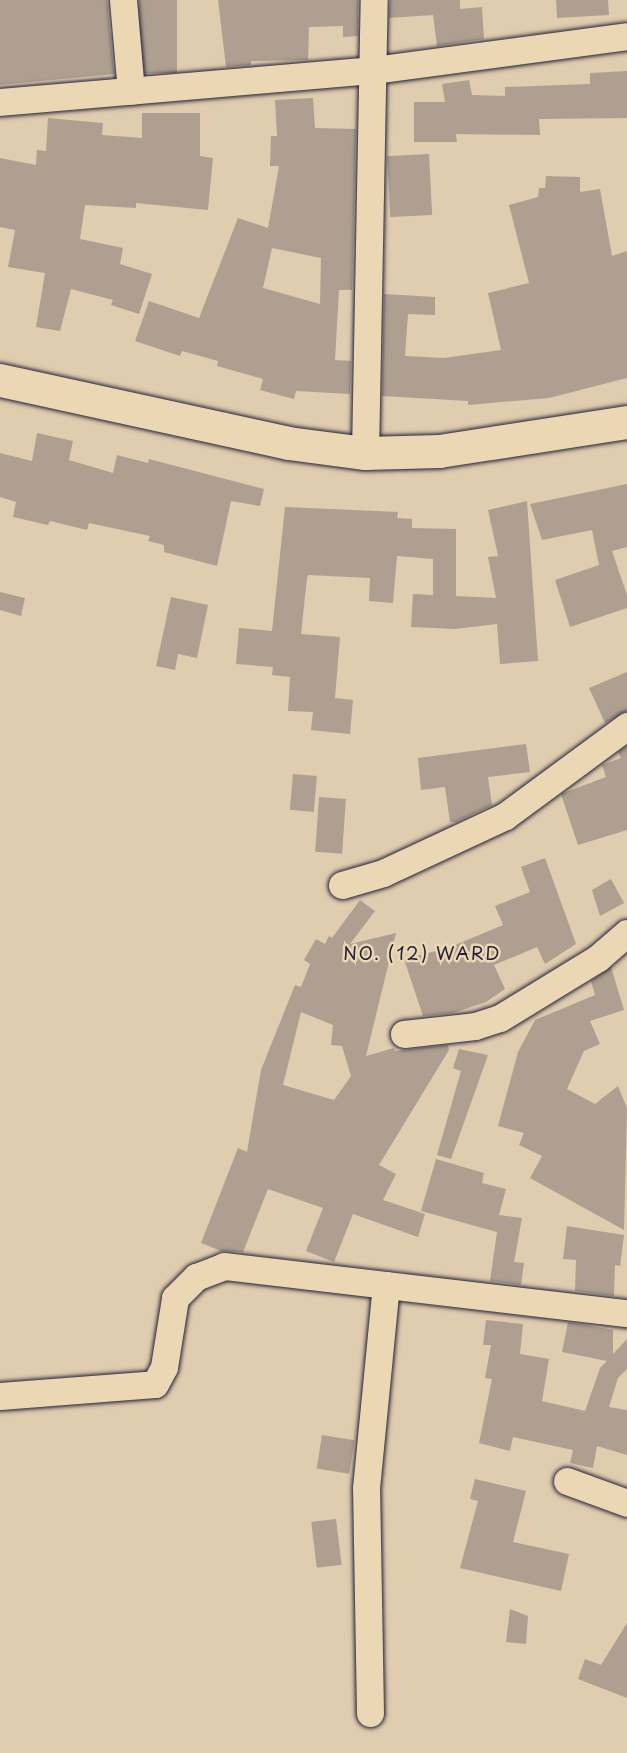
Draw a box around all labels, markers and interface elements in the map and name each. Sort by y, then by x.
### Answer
district label: NO. (12) WARD [343,942,501,964]

